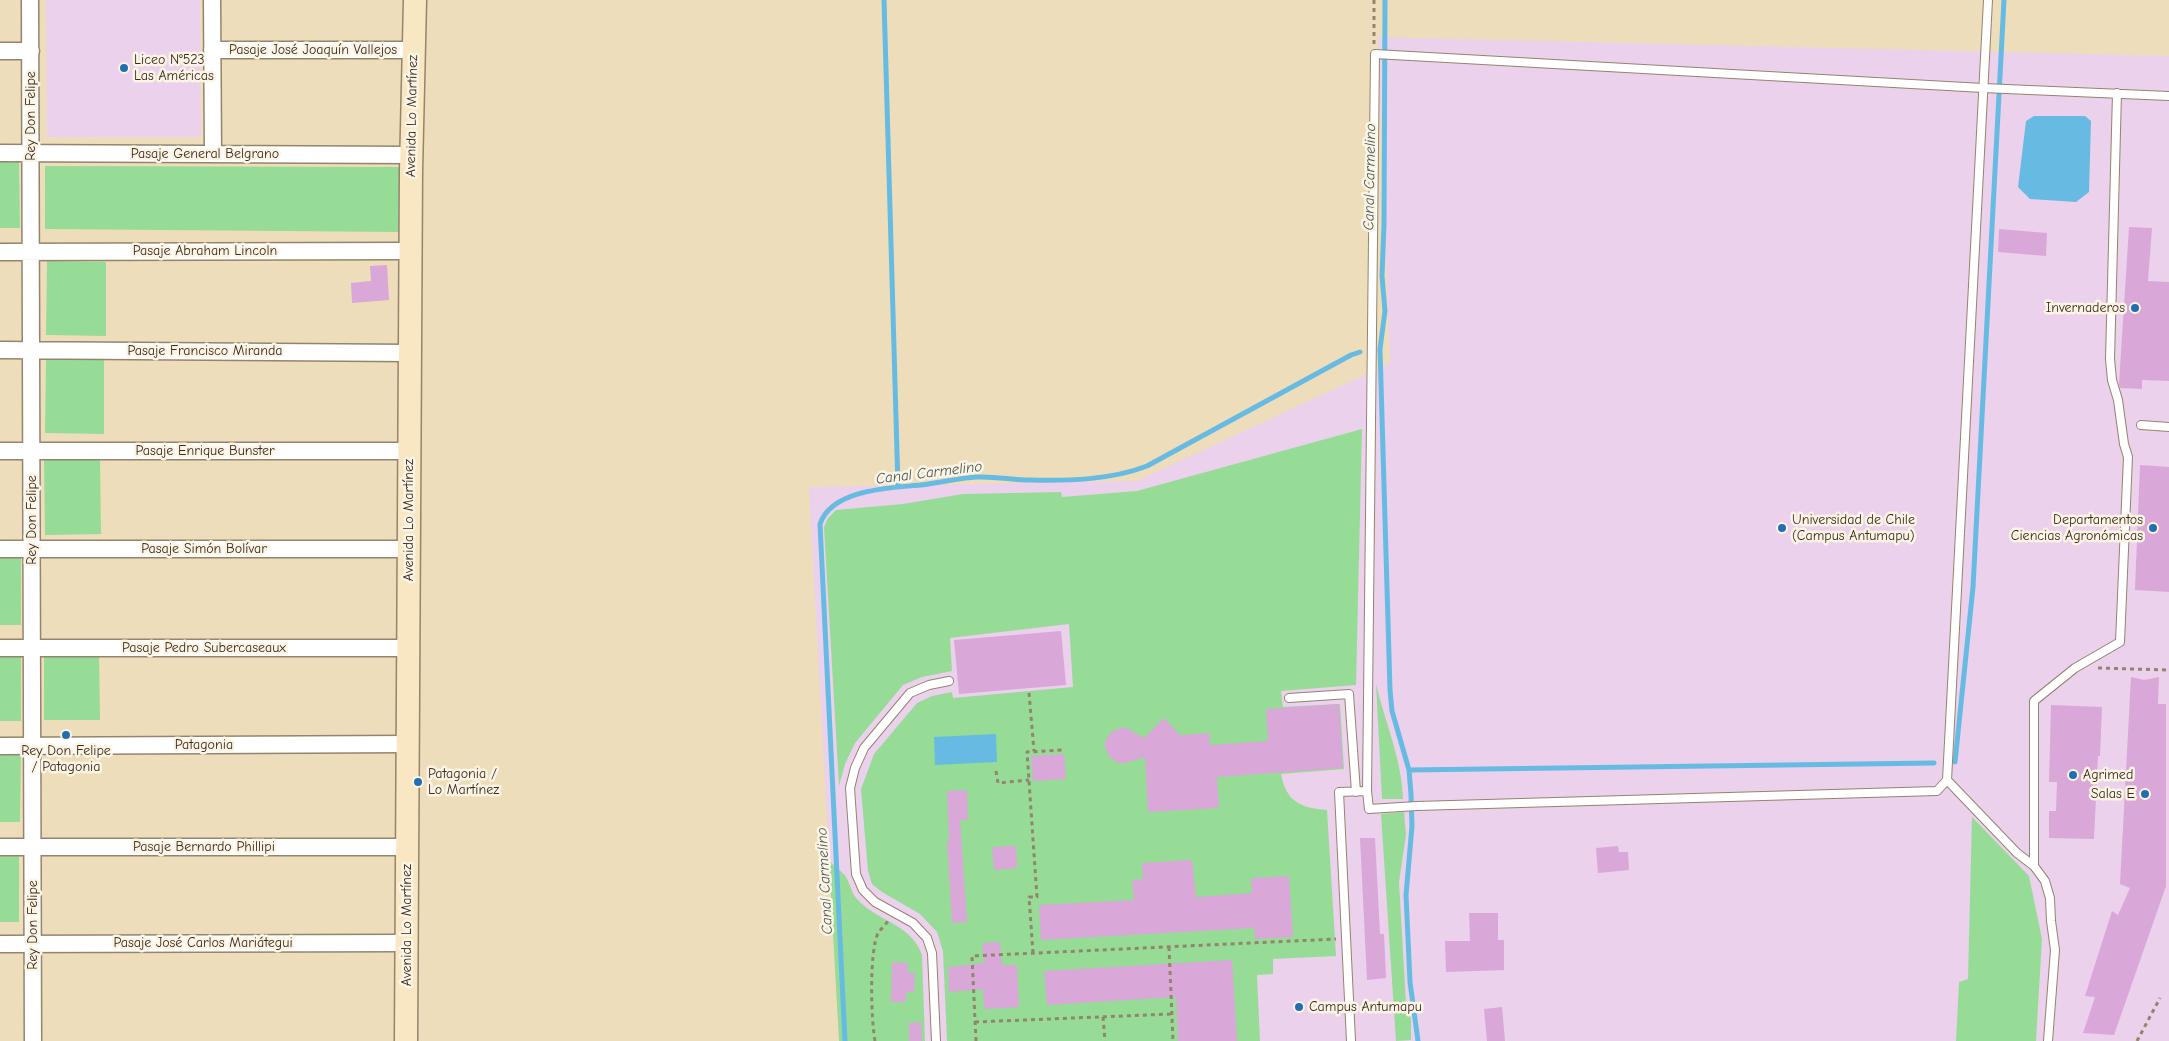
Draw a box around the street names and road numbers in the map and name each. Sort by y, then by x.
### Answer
street label: Pasaje José Joaquín Vallejos [229,42,397,58]
street label: Avenida Lo Martínez [403,55,421,177]
street label: Rey Don Felipe [23,71,39,161]
street label: Pasaje General Belgrano [131,146,279,162]
street label: Pasaje Abraham Lincoln [133,243,277,259]
street label: Pasaje Francisco Miranda [127,343,283,359]
street label: Pasaje Enrique Bunster [135,443,275,459]
street label: Avenida Lo Martínez [401,459,417,581]
street label: Rey Don Felipe [24,475,40,565]
street label: Pasaje Simón Bolívar [141,541,267,557]
street label: Pasaje Pedro Subercaseaux [122,640,286,656]
street label: Patagonia [175,737,233,753]
street label: Pasaje Bernardo Phillipi [133,839,275,855]
street label: Avenida Lo Martínez [399,864,415,986]
street label: Rey Don Felipe [25,880,41,970]
street label: Pasaje José Carlos Mariátegui [113,935,293,951]

